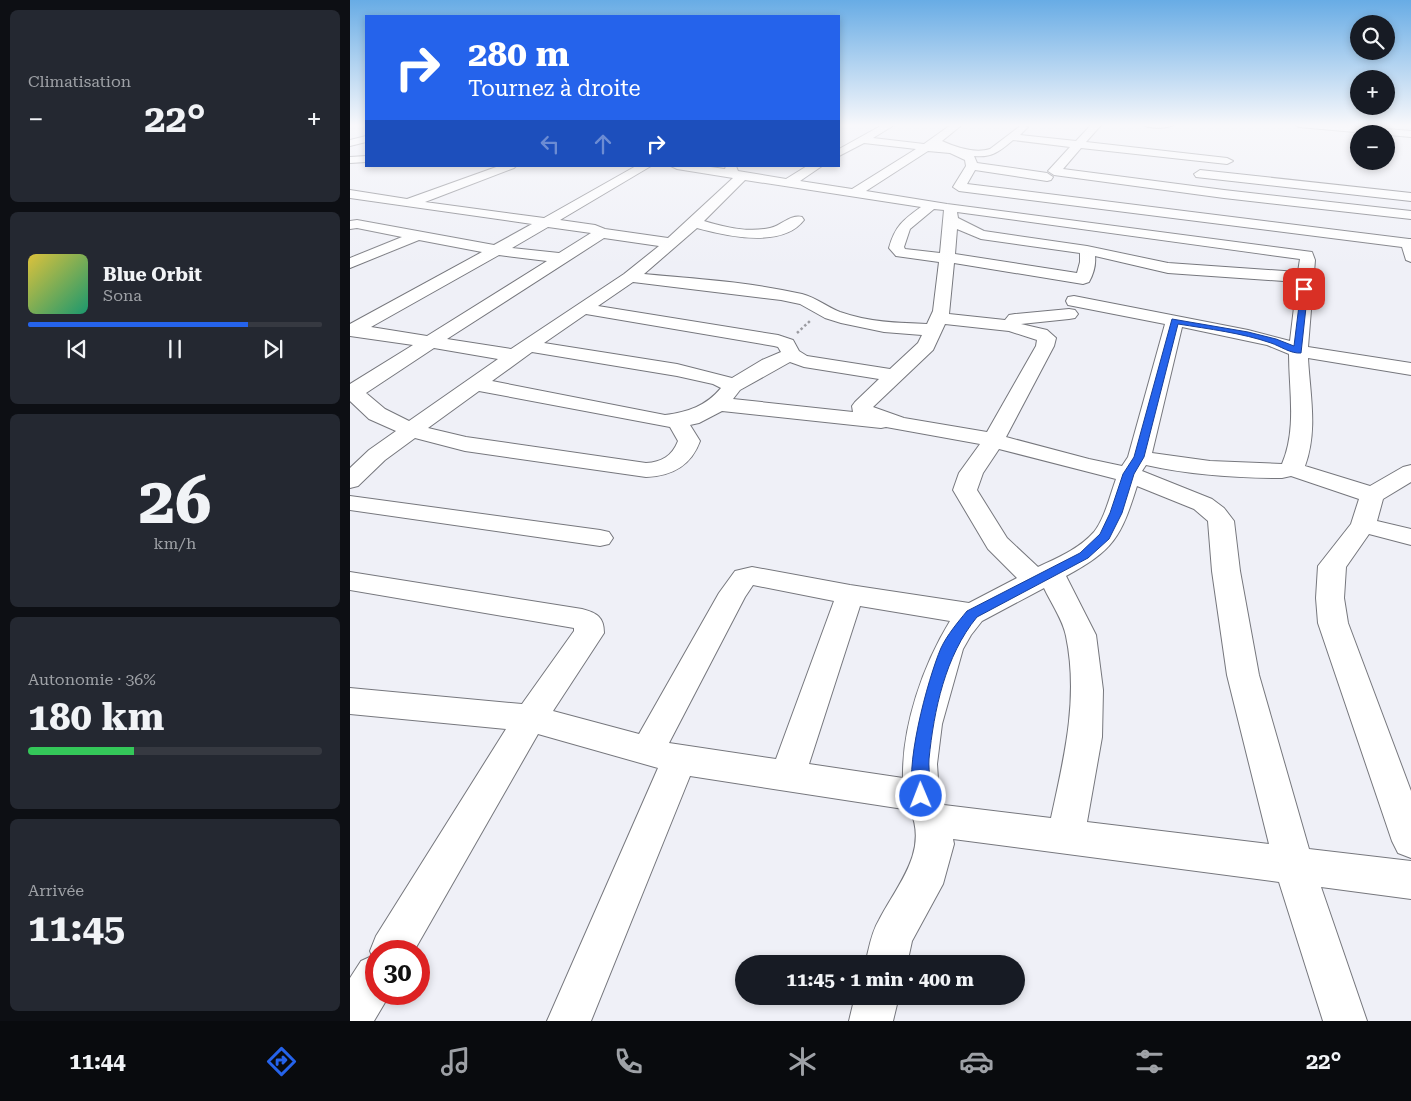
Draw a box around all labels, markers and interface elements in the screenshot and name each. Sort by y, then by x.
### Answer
map controls [1350,15,1395,170]
button: search [1350,15,1395,60]
text: 280 m [468,34,569,75]
icon: right [385,35,450,100]
button: + [1350,70,1395,115]
text: Climatisation [28,72,131,91]
text: Tournez à droite [468,76,641,101]
text: 22° [144,97,206,141]
text: − [28,103,44,136]
text: + [306,103,322,136]
button: − [1350,125,1395,170]
icon: left [536,130,564,158]
icon: ahead [589,130,617,158]
icon: right [642,130,670,158]
text: Blue Orbit [103,263,202,286]
pin [1283,268,1325,310]
icon: arrive [1290,275,1318,303]
text: Sona [103,286,142,305]
icon: previous [63,335,91,363]
icon: pause [161,335,189,363]
icon: next [259,335,287,363]
text: 26 [139,463,211,539]
text: km/h [154,534,196,553]
text: Autonomie · 36% [28,670,156,689]
text: 180 km [28,695,164,739]
position arrow [894,769,946,821]
text: Arrivée [28,881,84,900]
text: 11:45 [28,906,125,950]
speed limit sign: 30 [365,940,430,1005]
text: 11:45 · 1 min · 400 m [786,968,974,991]
icon: directions [264,1044,299,1079]
icon: music [438,1044,473,1079]
icon: phone [611,1044,646,1079]
icon: climate [785,1044,820,1079]
icon: car [959,1044,994,1079]
icon: filters [1132,1044,1167,1079]
text: 11:44 [69,1049,125,1074]
text: 22° [1306,1049,1342,1074]

